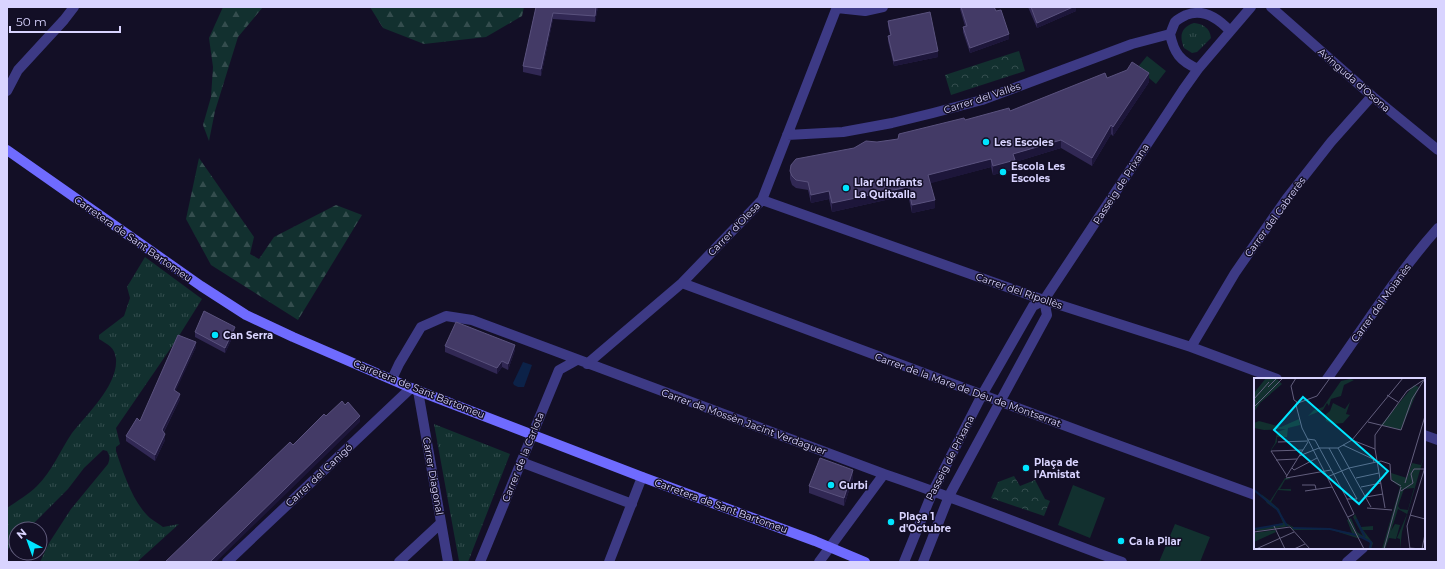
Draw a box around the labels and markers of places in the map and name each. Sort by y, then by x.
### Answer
place label: Les Escoles [994,136,1054,149]
marker: Les Escoles [981,137,991,147]
place label: Escola Les Escoles [1011,160,1066,185]
marker: Escola Les Escoles [998,167,1008,177]
place label: Llar d'Infants La Quitxalla [854,176,923,201]
marker: Llar d'Infants La Quitxalla [841,183,851,193]
place label: Can Serra [223,329,273,342]
marker: Can Serra [210,330,220,340]
place label: Plaça de l'Amistat [1034,456,1081,481]
marker: Plaça de l'Amistat [1021,463,1031,473]
place label: Gurbi [839,479,868,492]
marker: Gurbi [826,480,836,490]
place label: Plaça 1 d'Octubre [899,510,951,535]
marker: Plaça 1 d'Octubre [886,517,896,527]
place label: Ca la Pilar [1129,535,1182,548]
marker: Ca la Pilar [1116,536,1126,546]

